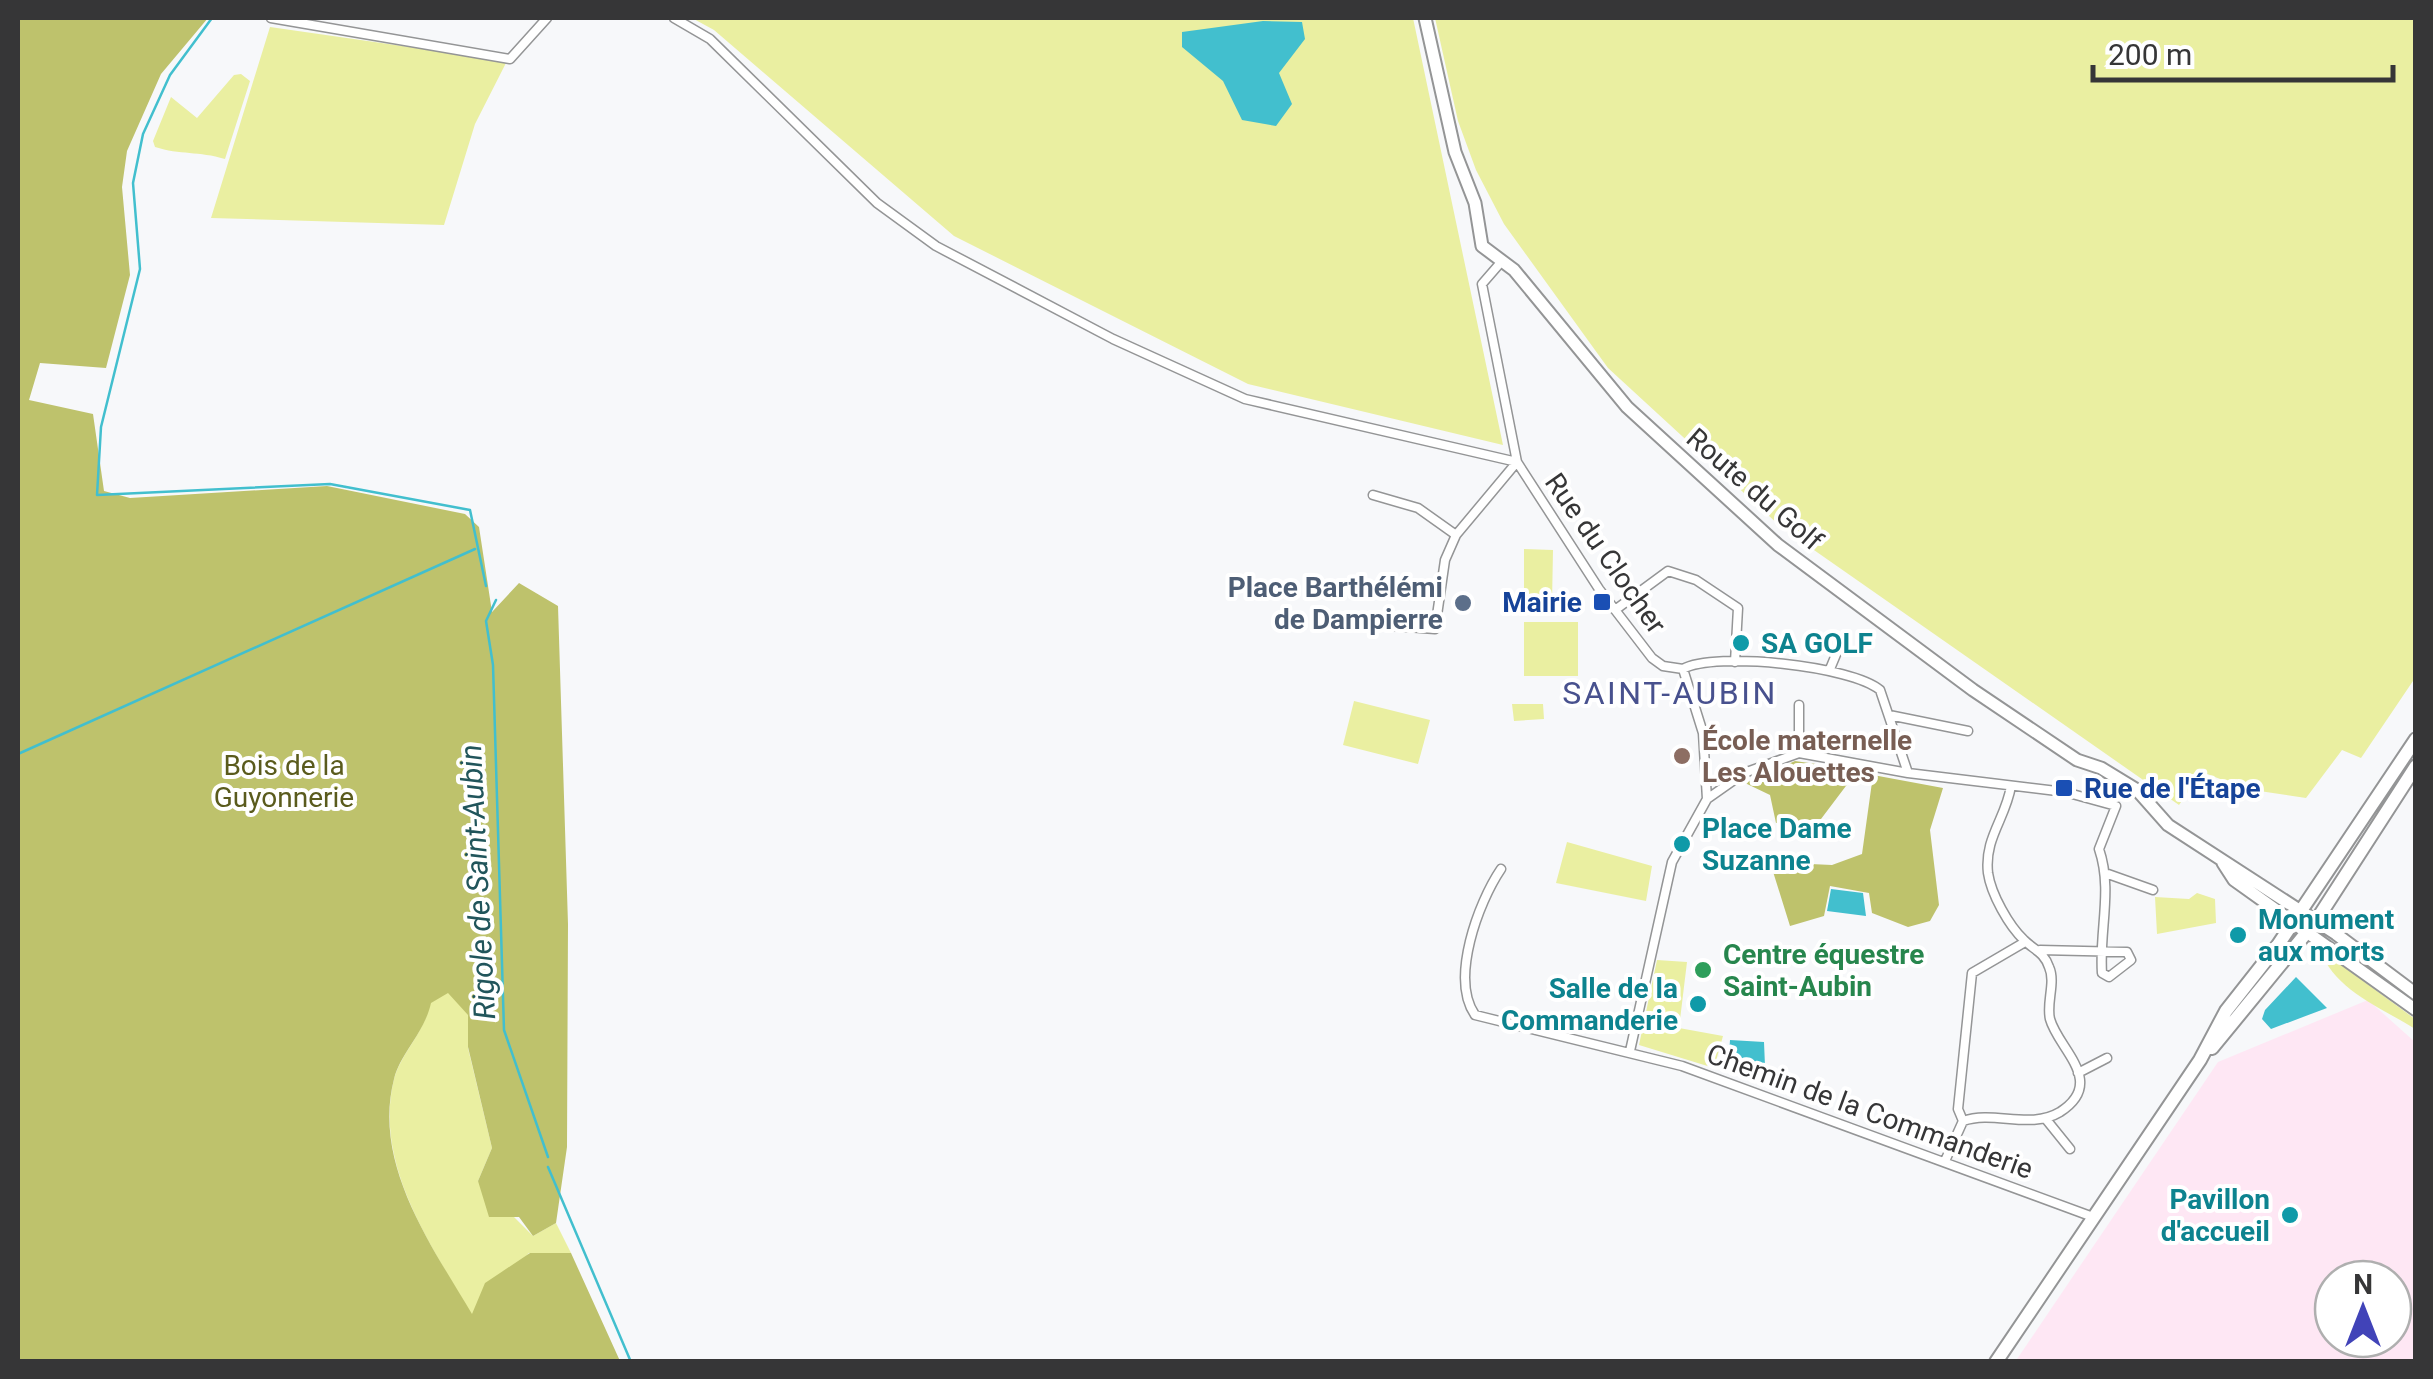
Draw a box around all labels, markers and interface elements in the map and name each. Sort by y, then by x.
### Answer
scale bar [2093,20,2393,82]
text: 200 m [2108,37,2192,72]
street label: Route du Golf [1680,421,1830,558]
street label: Rue du Clocher [1538,467,1673,640]
place label: Place Barthélémi de Dampierre [1228,571,1443,636]
place label: Mairie [1502,586,1582,619]
marker: Mairie [1591,591,1613,613]
marker: Place Barthélémi de Dampierre [1452,592,1474,614]
place label: SA GOLF [1761,627,1873,660]
marker: SA GOLF [1730,632,1752,654]
district label: SAINT-AUBIN [1562,674,1778,712]
place label: École maternelle Les Alouettes [1702,724,1912,789]
water label: Rigole de Saint-Aubin [453,744,502,1020]
marker: École maternelle Les Alouettes [1671,745,1693,767]
park label: Bois de la Guyonnerie [214,749,354,814]
place label: Rue de l'Étape [2084,772,2261,805]
marker: Rue de l'Étape [2053,777,2075,799]
place label: Place Dame Suzanne [1702,812,1852,877]
marker: Place Dame Suzanne [1671,833,1693,855]
place label: Monument aux morts [2258,903,2394,968]
marker: Monument aux morts [2227,924,2249,946]
place label: Centre équestre Saint-Aubin [1723,938,1924,1003]
marker: Centre équestre Saint-Aubin [1692,959,1714,981]
place label: Salle de la Commanderie [1501,972,1678,1037]
marker: Salle de la Commanderie [1687,993,1709,1015]
street label: Chemin de la Commanderie [1702,1037,2037,1186]
place label: Pavillon d'accueil [2161,1183,2270,1248]
marker: Pavillon d'accueil [2279,1204,2301,1226]
north arrow [2313,1259,2413,1359]
text: N [2353,1268,2373,1301]

